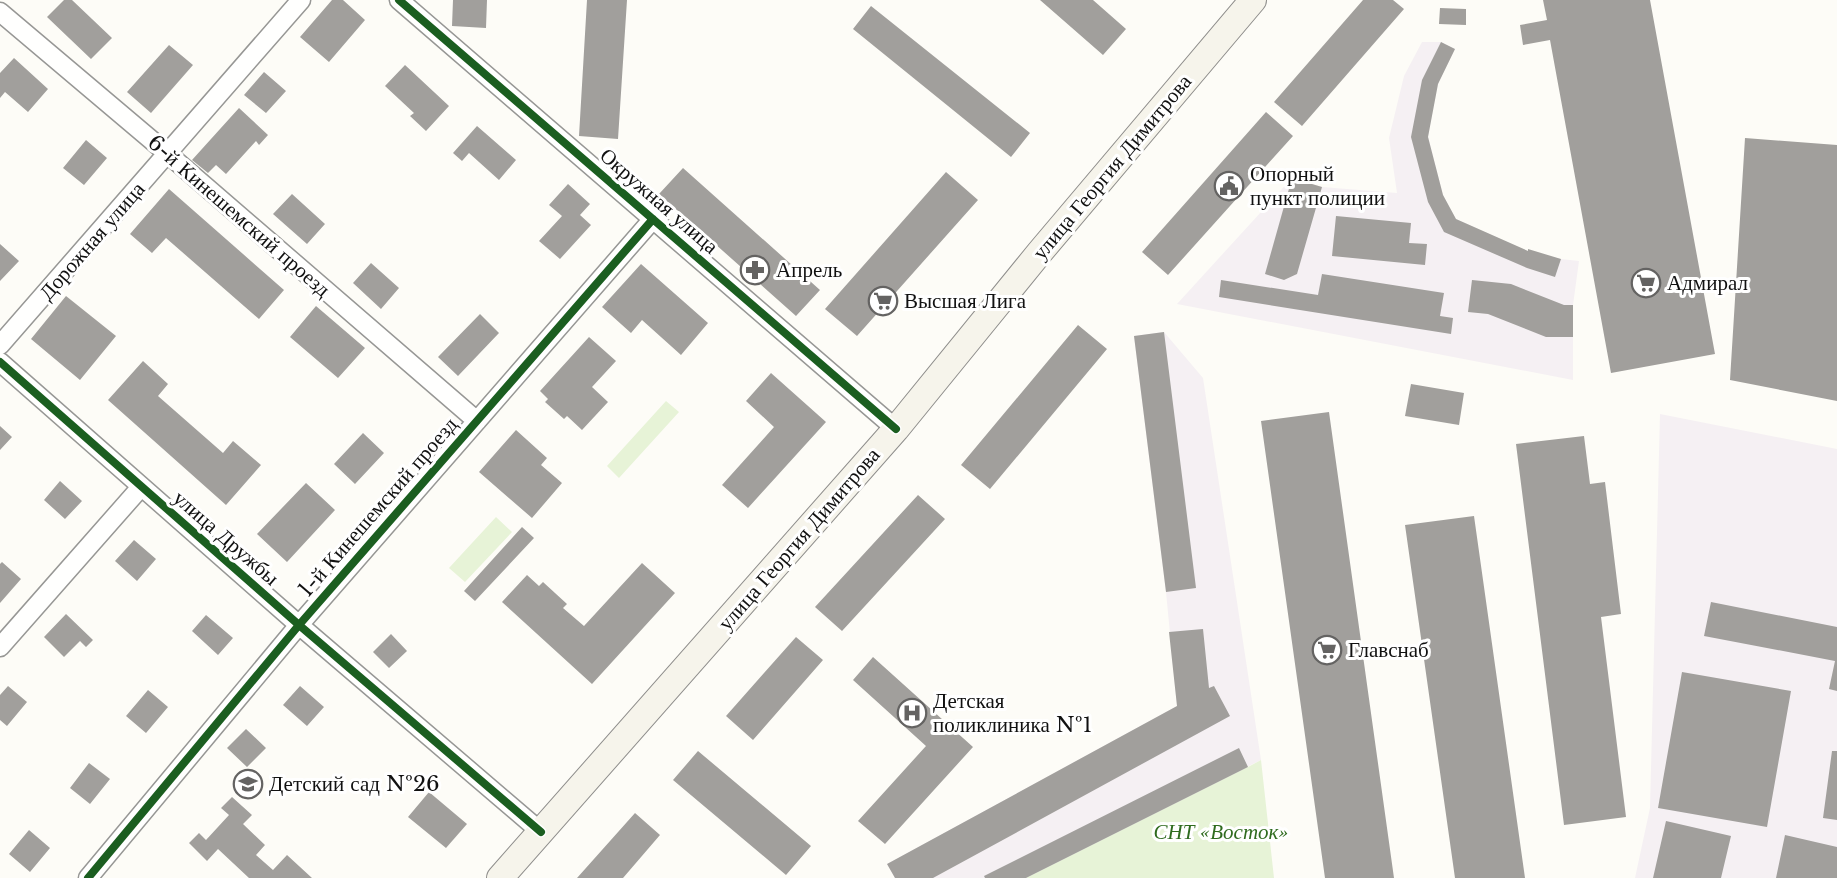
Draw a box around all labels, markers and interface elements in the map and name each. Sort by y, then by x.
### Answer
street label: улица Георгия Димитрова [1027,69,1198,265]
street label: 6-й Кинешемский проезд [142,130,336,303]
street label: Окружная улица [594,142,724,260]
place label: Опорный пункт полиции [1250,161,1385,211]
public building icon: Опорный пункт полиции [1213,170,1245,202]
street label: Дорожная улица [34,176,151,305]
pharmacy icon: Апрель [739,254,771,286]
place label: Апрель [776,257,842,283]
supermarket icon: Адмирал [1630,267,1662,299]
place label: Адмирал [1667,270,1748,296]
supermarket icon: Высшая Лига [867,285,899,317]
place label: Высшая Лига [904,288,1027,314]
street label: 1-й Кинешемский проезд [293,412,463,602]
street label: улица Георгия Димитрова [713,442,886,636]
street label: улица Дружбы [168,485,284,591]
supermarket icon: Главснаб [1311,634,1343,666]
place label: Главснаб [1348,637,1429,663]
place label: Детская поликлиника №1 [933,688,1092,738]
hospital icon: Детская поликлиника №1 [896,697,928,729]
school or university icon: Детский сад №26 [232,768,264,800]
place label: Детский сад №26 [269,771,439,797]
park label: СНТ «Восток» [1154,819,1288,845]

